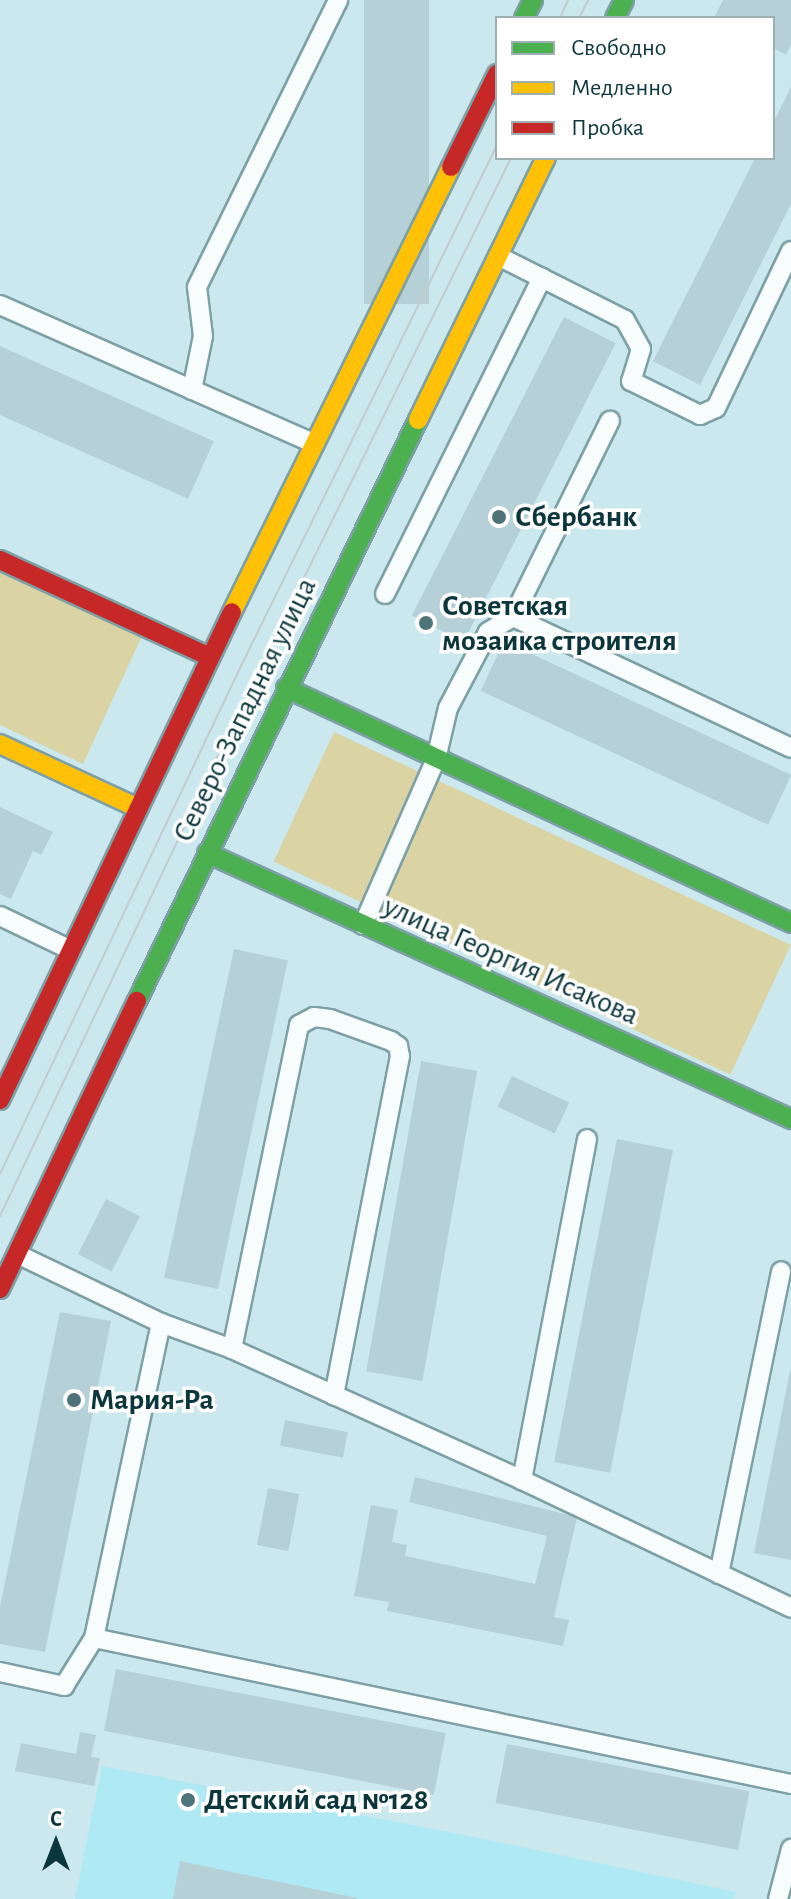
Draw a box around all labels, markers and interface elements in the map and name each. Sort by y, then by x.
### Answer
legend [495,16,775,160]
text: Свободно [571,36,666,60]
text: Медленно [571,76,673,100]
text: Пробка [571,116,644,140]
place label: Сбербанк [515,499,637,535]
marker: Сбербанк [490,508,508,526]
street label: Северо-Западная улица [165,572,325,848]
place label: Советская мозаика строителя [442,588,677,658]
marker: Советская мозаика строителя [417,614,435,632]
street label: улица Георгия Исакова [378,889,644,1033]
place label: Мария-Ра [90,1382,214,1418]
marker: Мария-Ра [65,1391,83,1409]
place label: Детский сад №128 [204,1782,428,1818]
marker: Детский сад №128 [179,1791,197,1809]
north arrow [16,1803,96,1883]
text: С [50,1808,62,1830]

